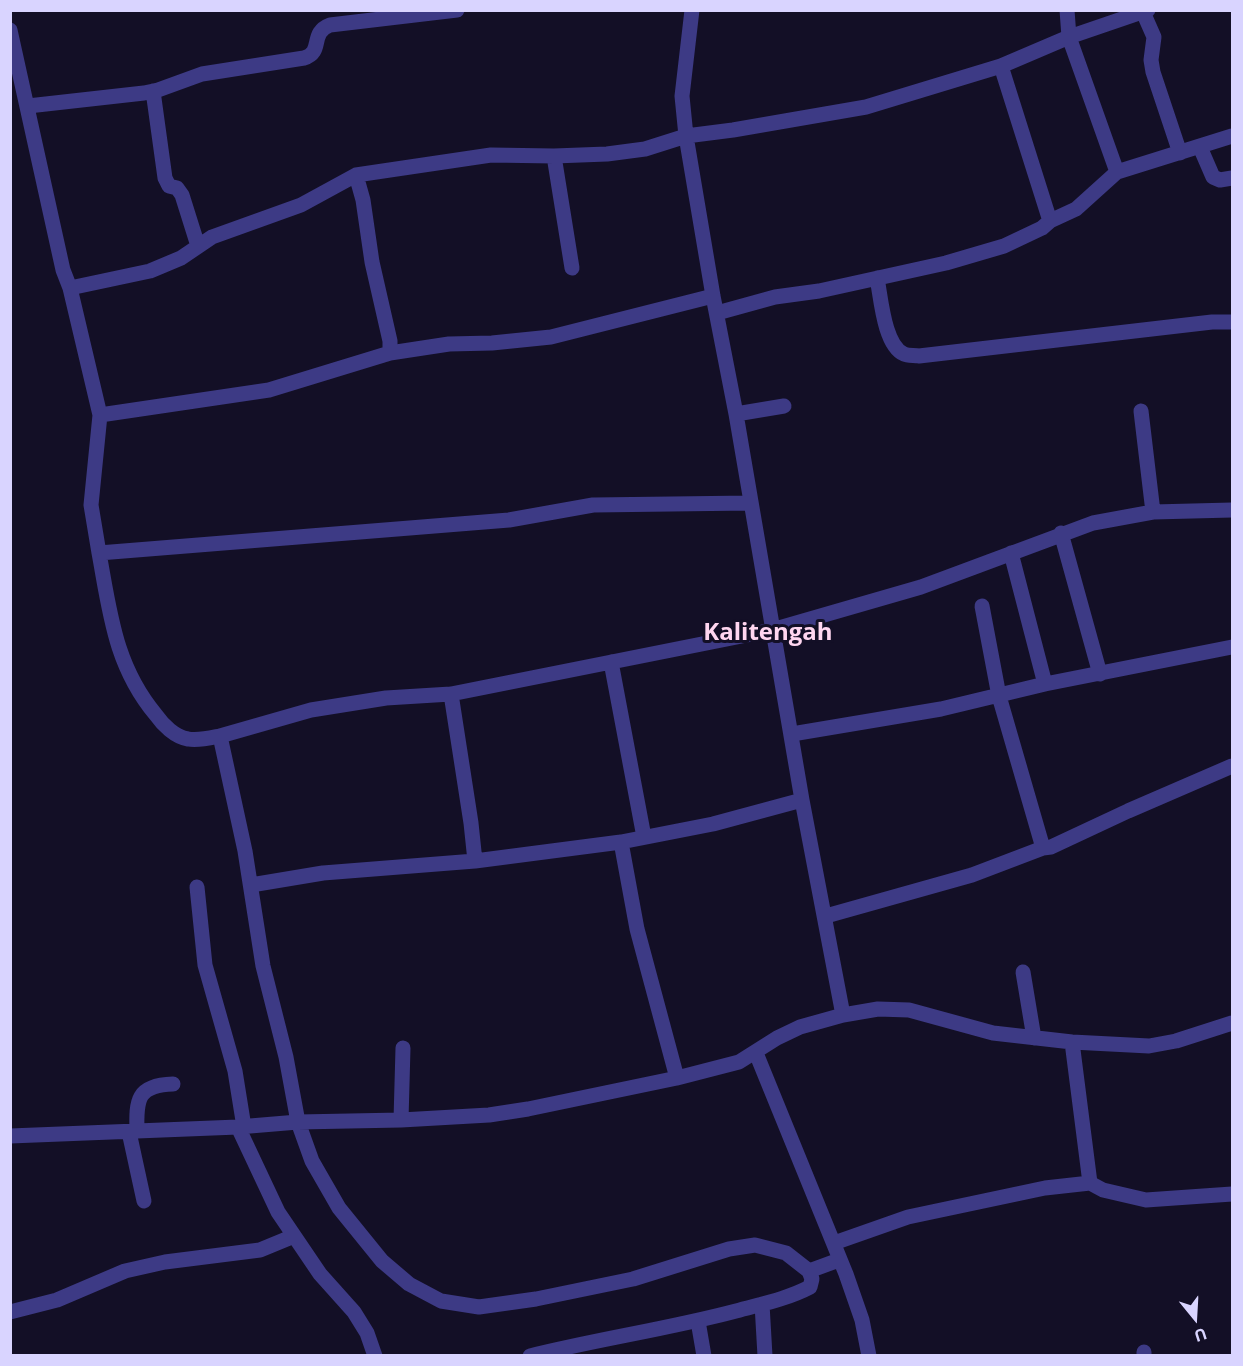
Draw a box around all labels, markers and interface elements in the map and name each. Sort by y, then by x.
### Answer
district label: Kalitengah [703,619,833,647]
north arrow [1165,1288,1225,1348]
text: U [1191,1323,1210,1347]

